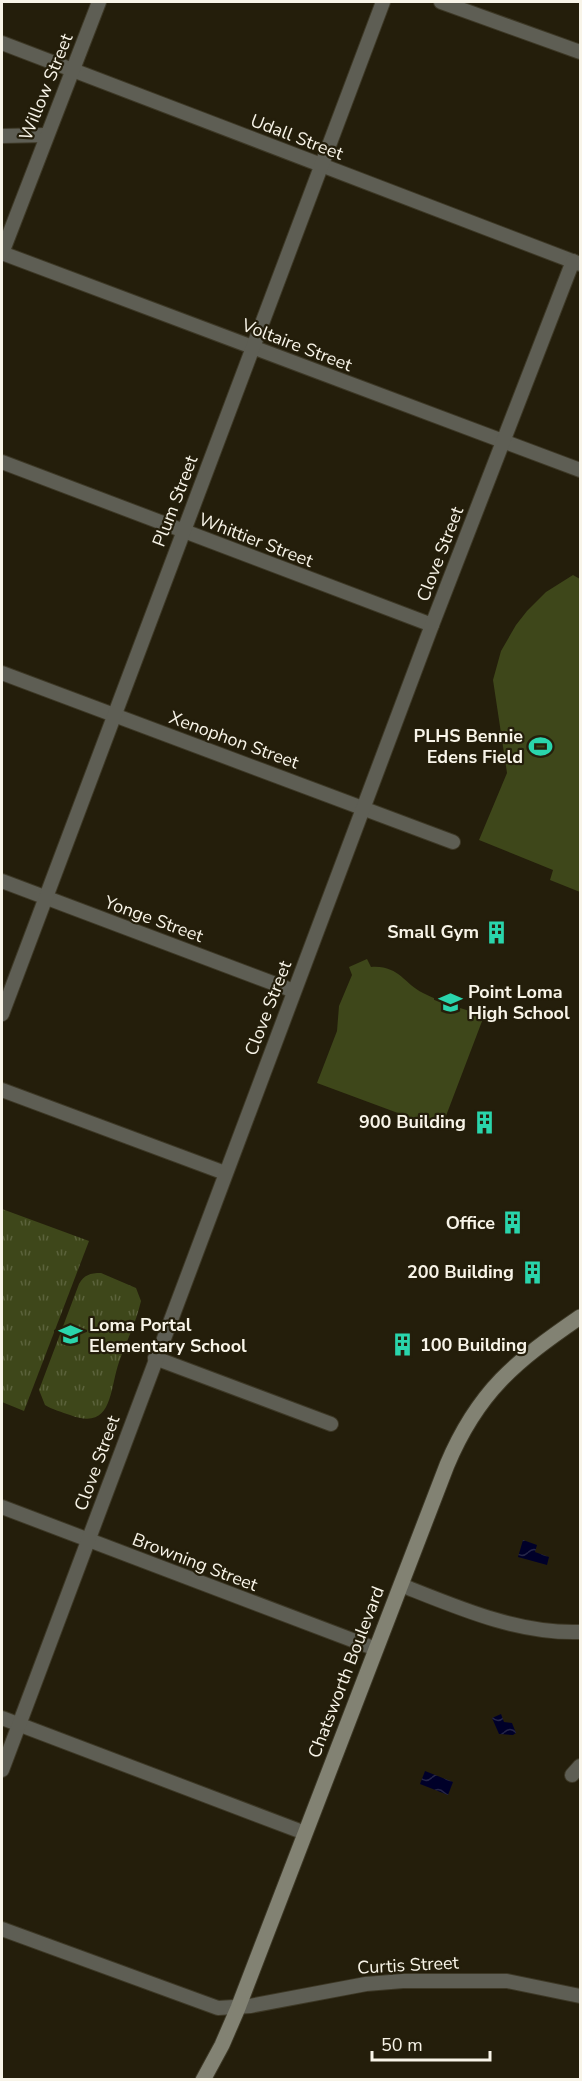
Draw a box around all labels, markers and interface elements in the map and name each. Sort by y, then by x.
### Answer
street label: Willow Street [14,29,79,144]
street label: Udall Street [247,108,347,166]
street label: Voltaire Street [238,313,356,377]
street label: Plum Street [147,451,204,550]
street label: Clove Street [411,503,469,605]
street label: Whittier Street [195,507,317,573]
street label: Xenophon Street [166,705,303,775]
place label: PLHS Bennie Edens Field [413,724,523,769]
sports icon: PLHS Bennie Edens Field [528,733,554,759]
street label: Yonge Street [100,890,207,948]
building icon: Small Gym [484,919,510,945]
place label: Small Gym [387,920,479,944]
street label: Clove Street [239,957,297,1059]
place label: Point Loma High School [468,980,570,1025]
school or university icon: Point Loma High School [437,989,463,1015]
building icon: 900 Building [471,1109,497,1135]
place label: 900 Building [359,1110,466,1134]
building icon: Office [500,1210,526,1236]
place label: Office [446,1211,495,1235]
building icon: 200 Building [519,1259,545,1285]
place label: 200 Building [407,1260,514,1284]
place label: Loma Portal Elementary School [89,1313,247,1358]
school or university icon: Loma Portal Elementary School [58,1322,84,1348]
building icon: 100 Building [389,1332,415,1358]
place label: 100 Building [420,1333,527,1357]
street label: Clove Street [69,1411,126,1514]
street label: Browning Street [129,1527,262,1597]
street label: Chatsworth Boulevard [302,1583,390,1761]
street label: Curtis Street [357,1950,460,1980]
scale bar [372,2024,490,2062]
text: 50 m [381,2033,423,2057]

